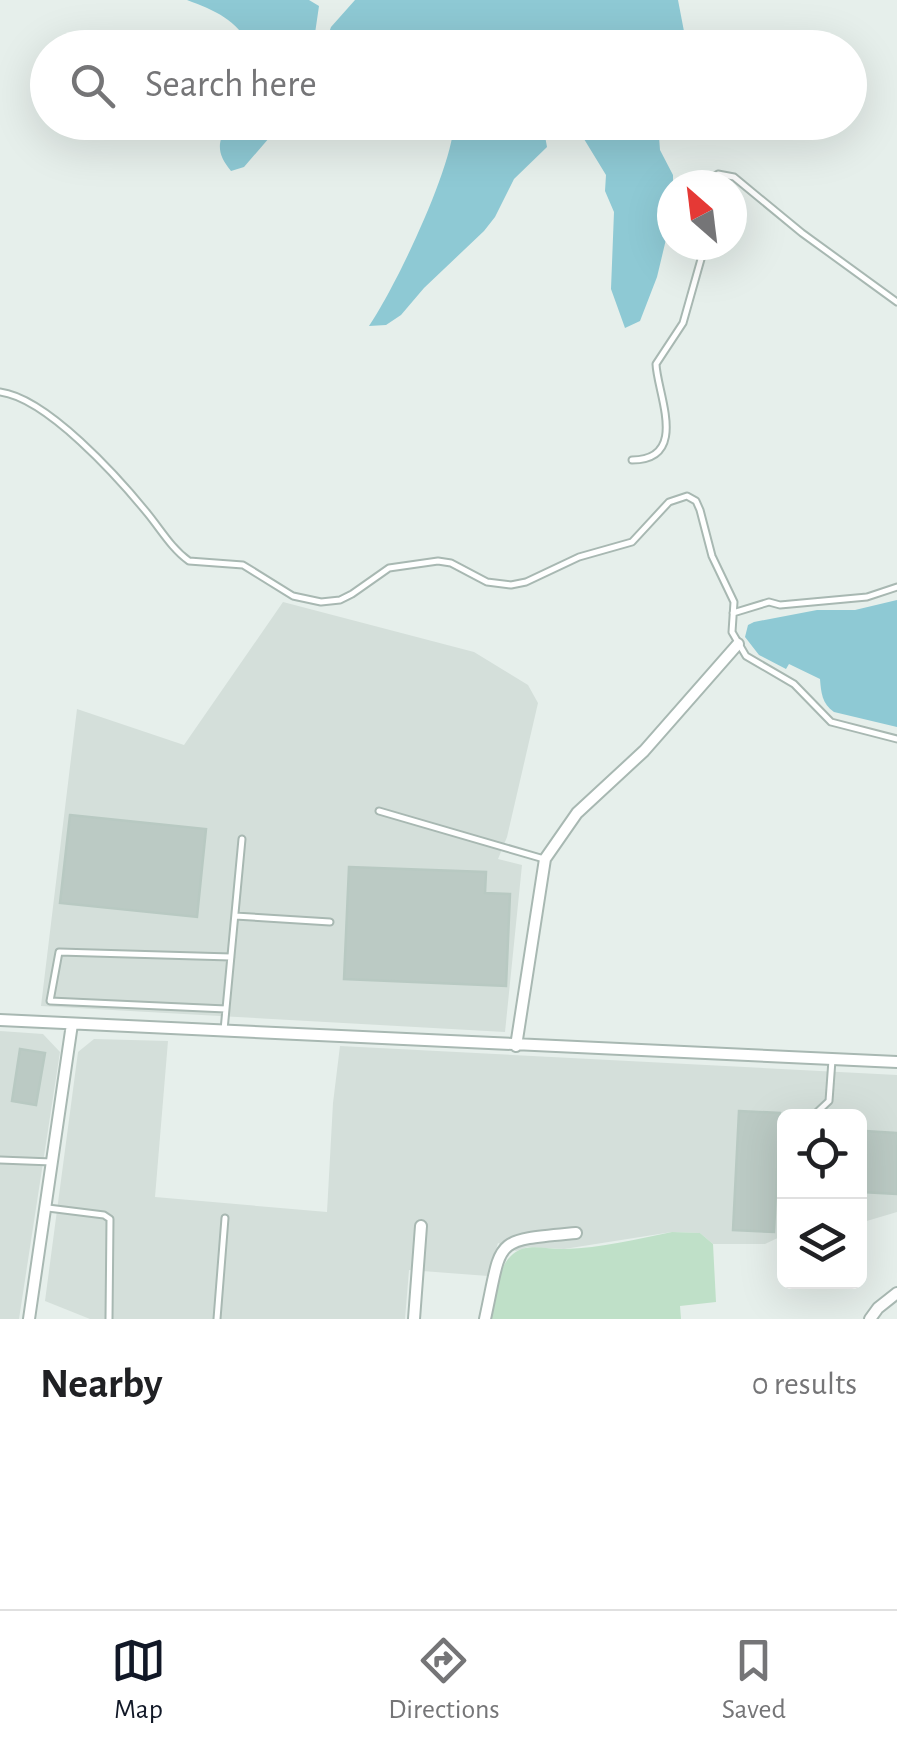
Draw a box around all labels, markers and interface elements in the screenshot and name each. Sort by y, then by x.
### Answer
search box [30,30,867,140]
icon: search [65,58,120,113]
text: Search here [145,66,317,104]
north arrow [657,170,747,260]
map controls [777,1109,867,1289]
button: locate [777,1109,867,1199]
button: layers [777,1199,867,1289]
text: Nearby [40,1363,163,1405]
text: 0 results [752,1368,857,1400]
tab: Map [111,1633,166,1727]
tab: Directions [388,1633,500,1727]
tab: Saved [722,1633,786,1727]

